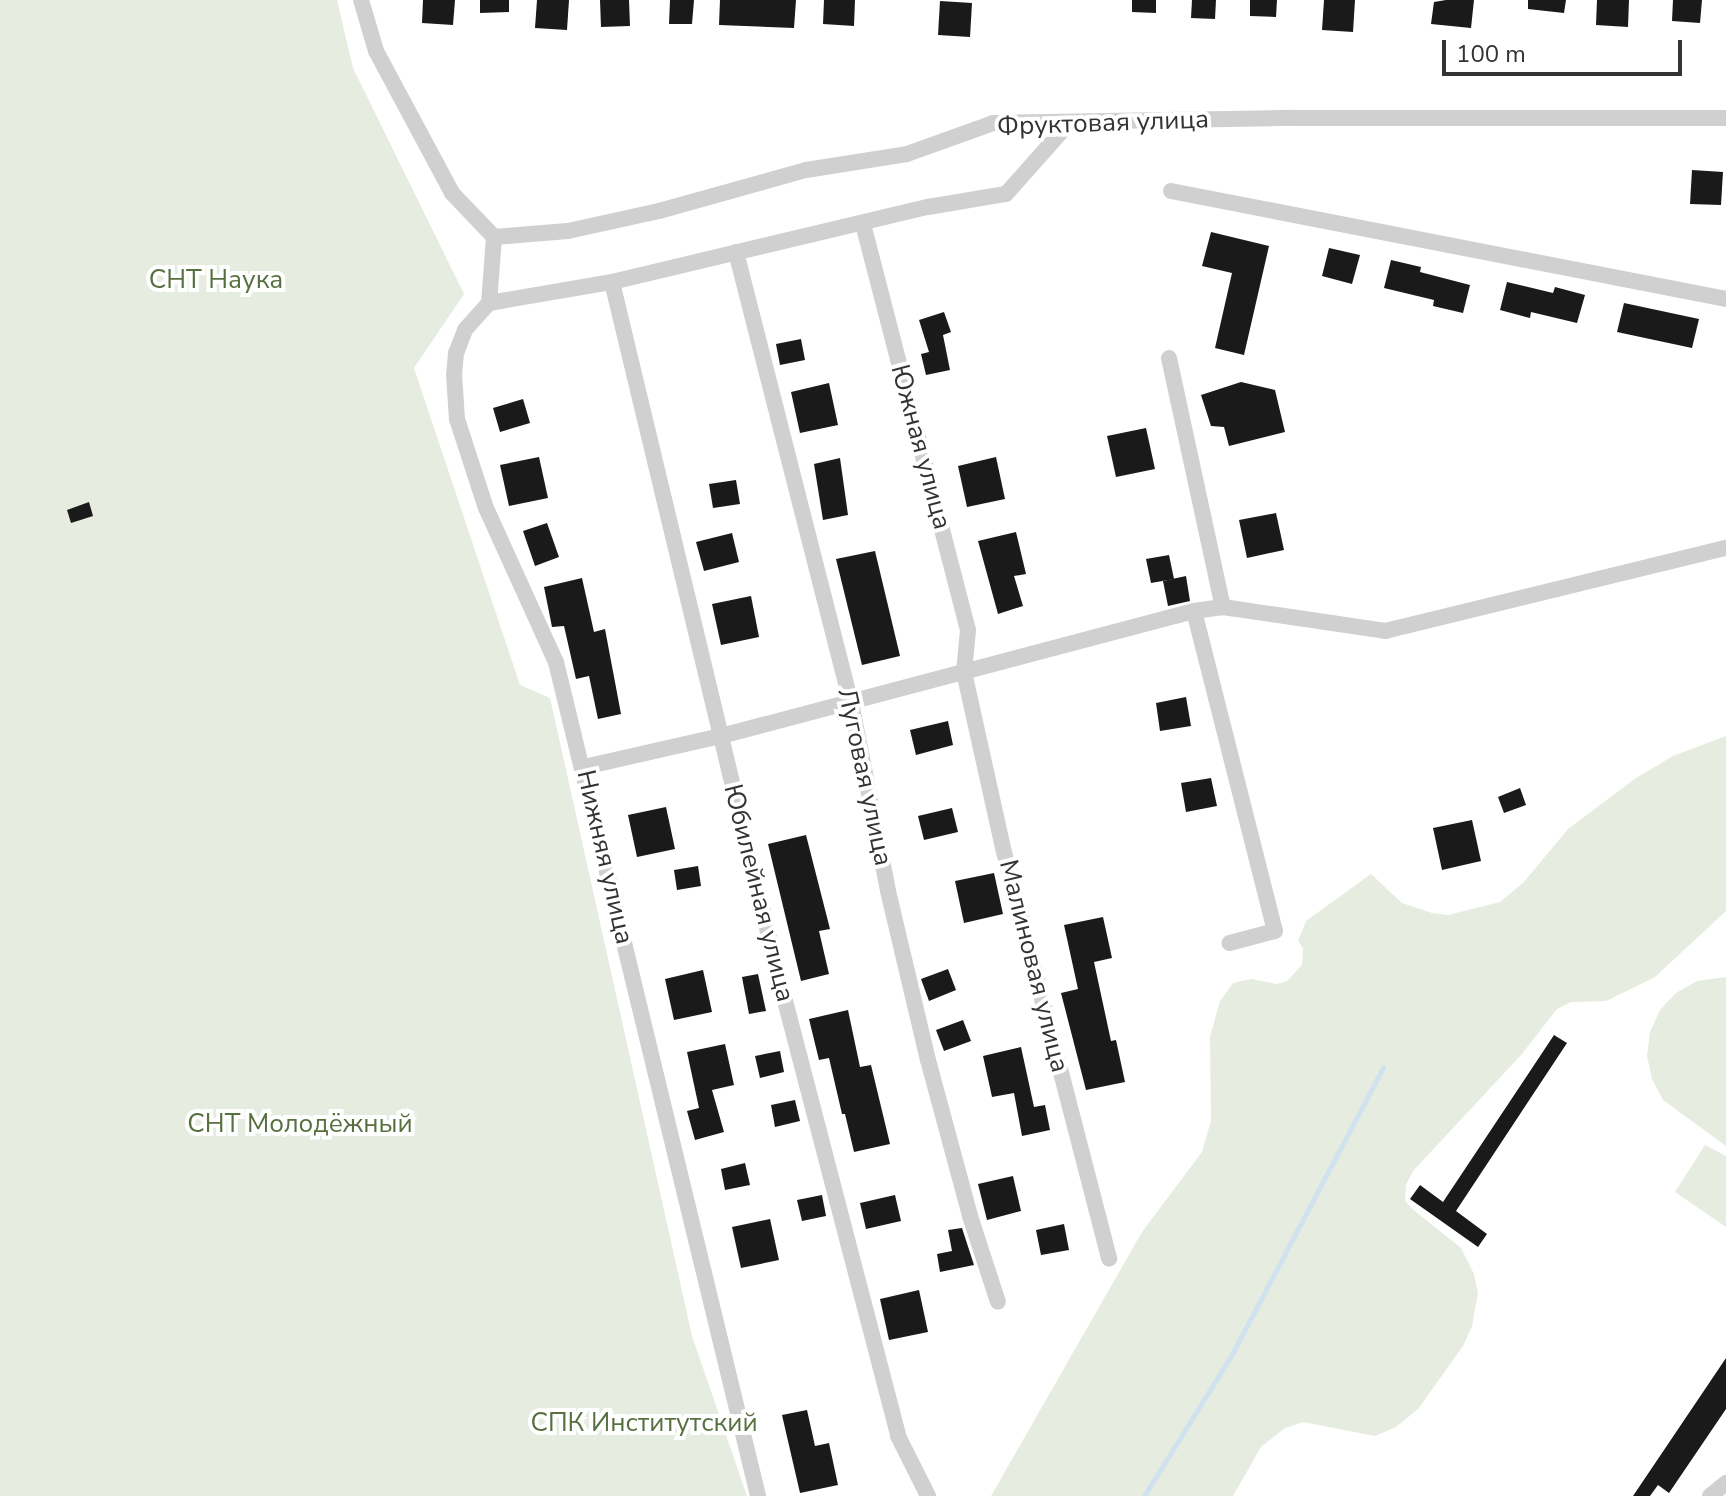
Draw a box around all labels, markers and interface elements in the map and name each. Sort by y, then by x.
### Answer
scale bar [1446,24,1686,74]
text: 100 m [1456,38,1526,70]
street label: Фруктовая улица [996,104,1210,142]
park label: СНТ Наука [149,264,283,296]
street label: Южная улица [884,361,958,533]
street label: Луговая улица [831,686,899,868]
street label: Нижняя улица [570,767,640,947]
street label: Юбилейная улица [717,781,801,1005]
street label: Малиновая улица [993,857,1075,1075]
park label: СНТ Молодёжный [187,1108,413,1140]
park label: СПК Институтский [530,1407,758,1439]

